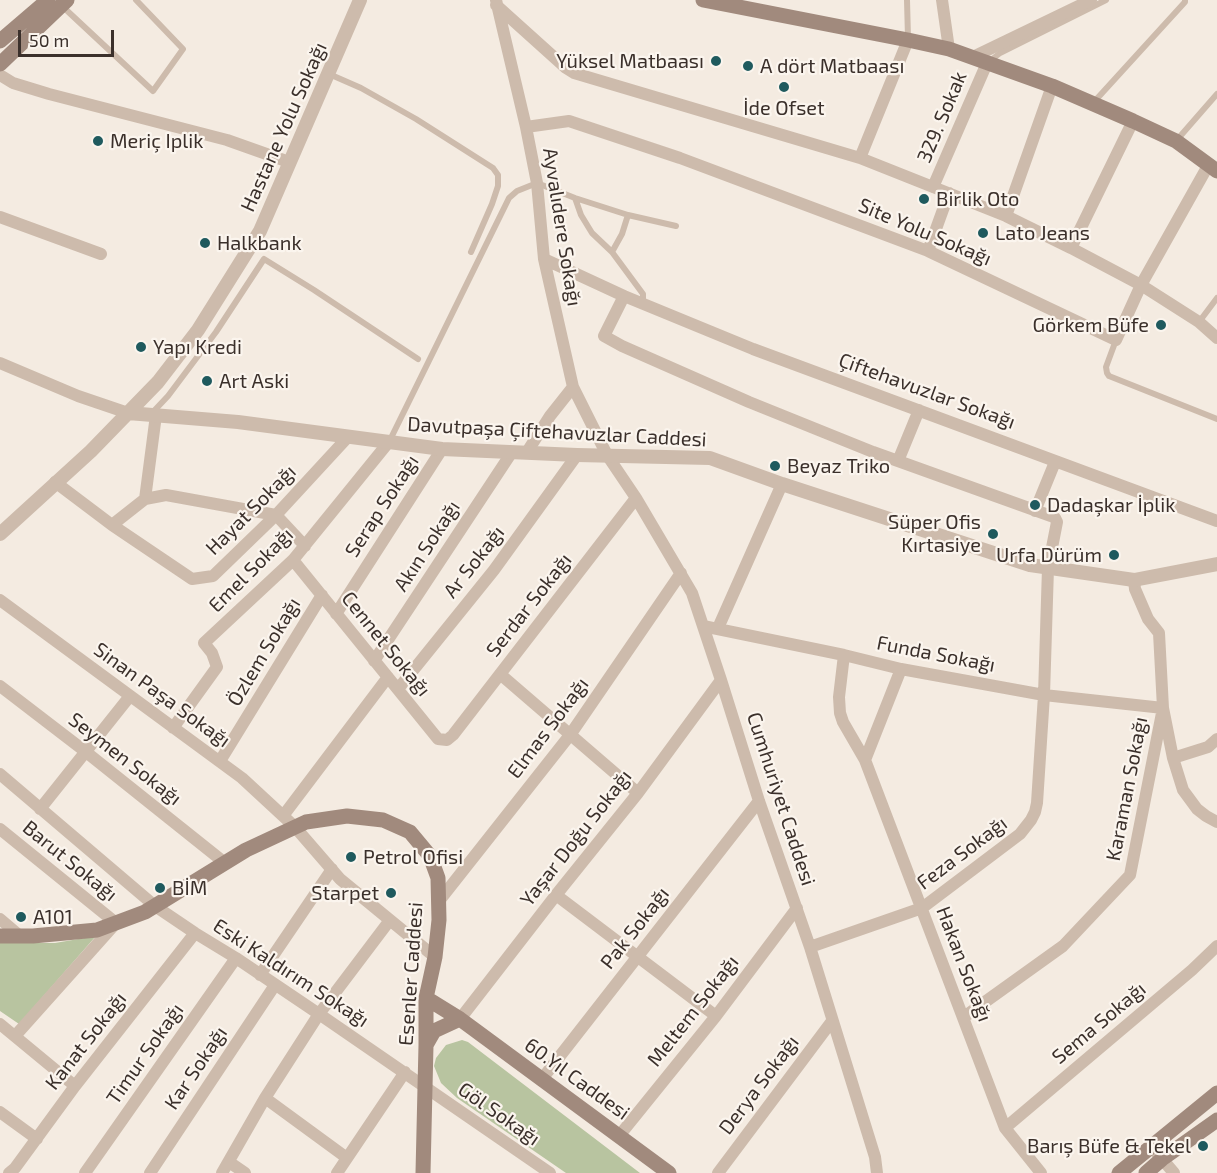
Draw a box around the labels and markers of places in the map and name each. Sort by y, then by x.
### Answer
place label: Yüksel Matbaası [556,49,704,73]
marker: Yüksel Matbaası [709,54,723,68]
place label: A dört Matbaası [760,54,904,78]
marker: A dört Matbaası [741,59,755,73]
marker: İde Ofset [777,80,791,94]
place label: İde Ofset [743,96,825,120]
place label: Meriç Iplik [110,129,203,153]
marker: Meriç Iplik [91,134,105,148]
place label: Birlik Oto [936,187,1019,211]
marker: Birlik Oto [917,192,931,206]
place label: Lato Jeans [995,221,1090,245]
marker: Lato Jeans [976,226,990,240]
place label: Halkbank [217,231,302,255]
marker: Halkbank [198,236,212,250]
place label: Görkem Büfe [1032,313,1149,337]
marker: Görkem Büfe [1154,318,1168,332]
place label: Yapı Kredi [153,335,242,359]
marker: Yapı Kredi [134,340,148,354]
place label: Art Aski [219,369,289,393]
marker: Art Aski [200,374,214,388]
place label: Beyaz Triko [787,454,890,478]
marker: Beyaz Triko [768,459,782,473]
place label: Dadaşkar İplik [1047,493,1175,517]
marker: Dadaşkar İplik [1028,498,1042,512]
place label: Süper Ofis Kırtasiye [888,510,981,557]
marker: Süper Ofis Kırtasiye [986,527,1000,541]
place label: Urfa Dürüm [996,543,1102,567]
marker: Urfa Dürüm [1107,548,1121,562]
place label: Petrol Ofisi [363,845,463,869]
marker: Petrol Ofisi [344,850,358,864]
place label: BİM [172,876,207,900]
marker: BİM [153,881,167,895]
place label: Starpet [311,881,379,905]
marker: Starpet [384,886,398,900]
place label: A101 [33,905,73,929]
marker: A101 [14,910,28,924]
place label: Barış Büfe & Tekel [1027,1134,1191,1158]
marker: Barış Büfe & Tekel [1196,1139,1210,1153]

